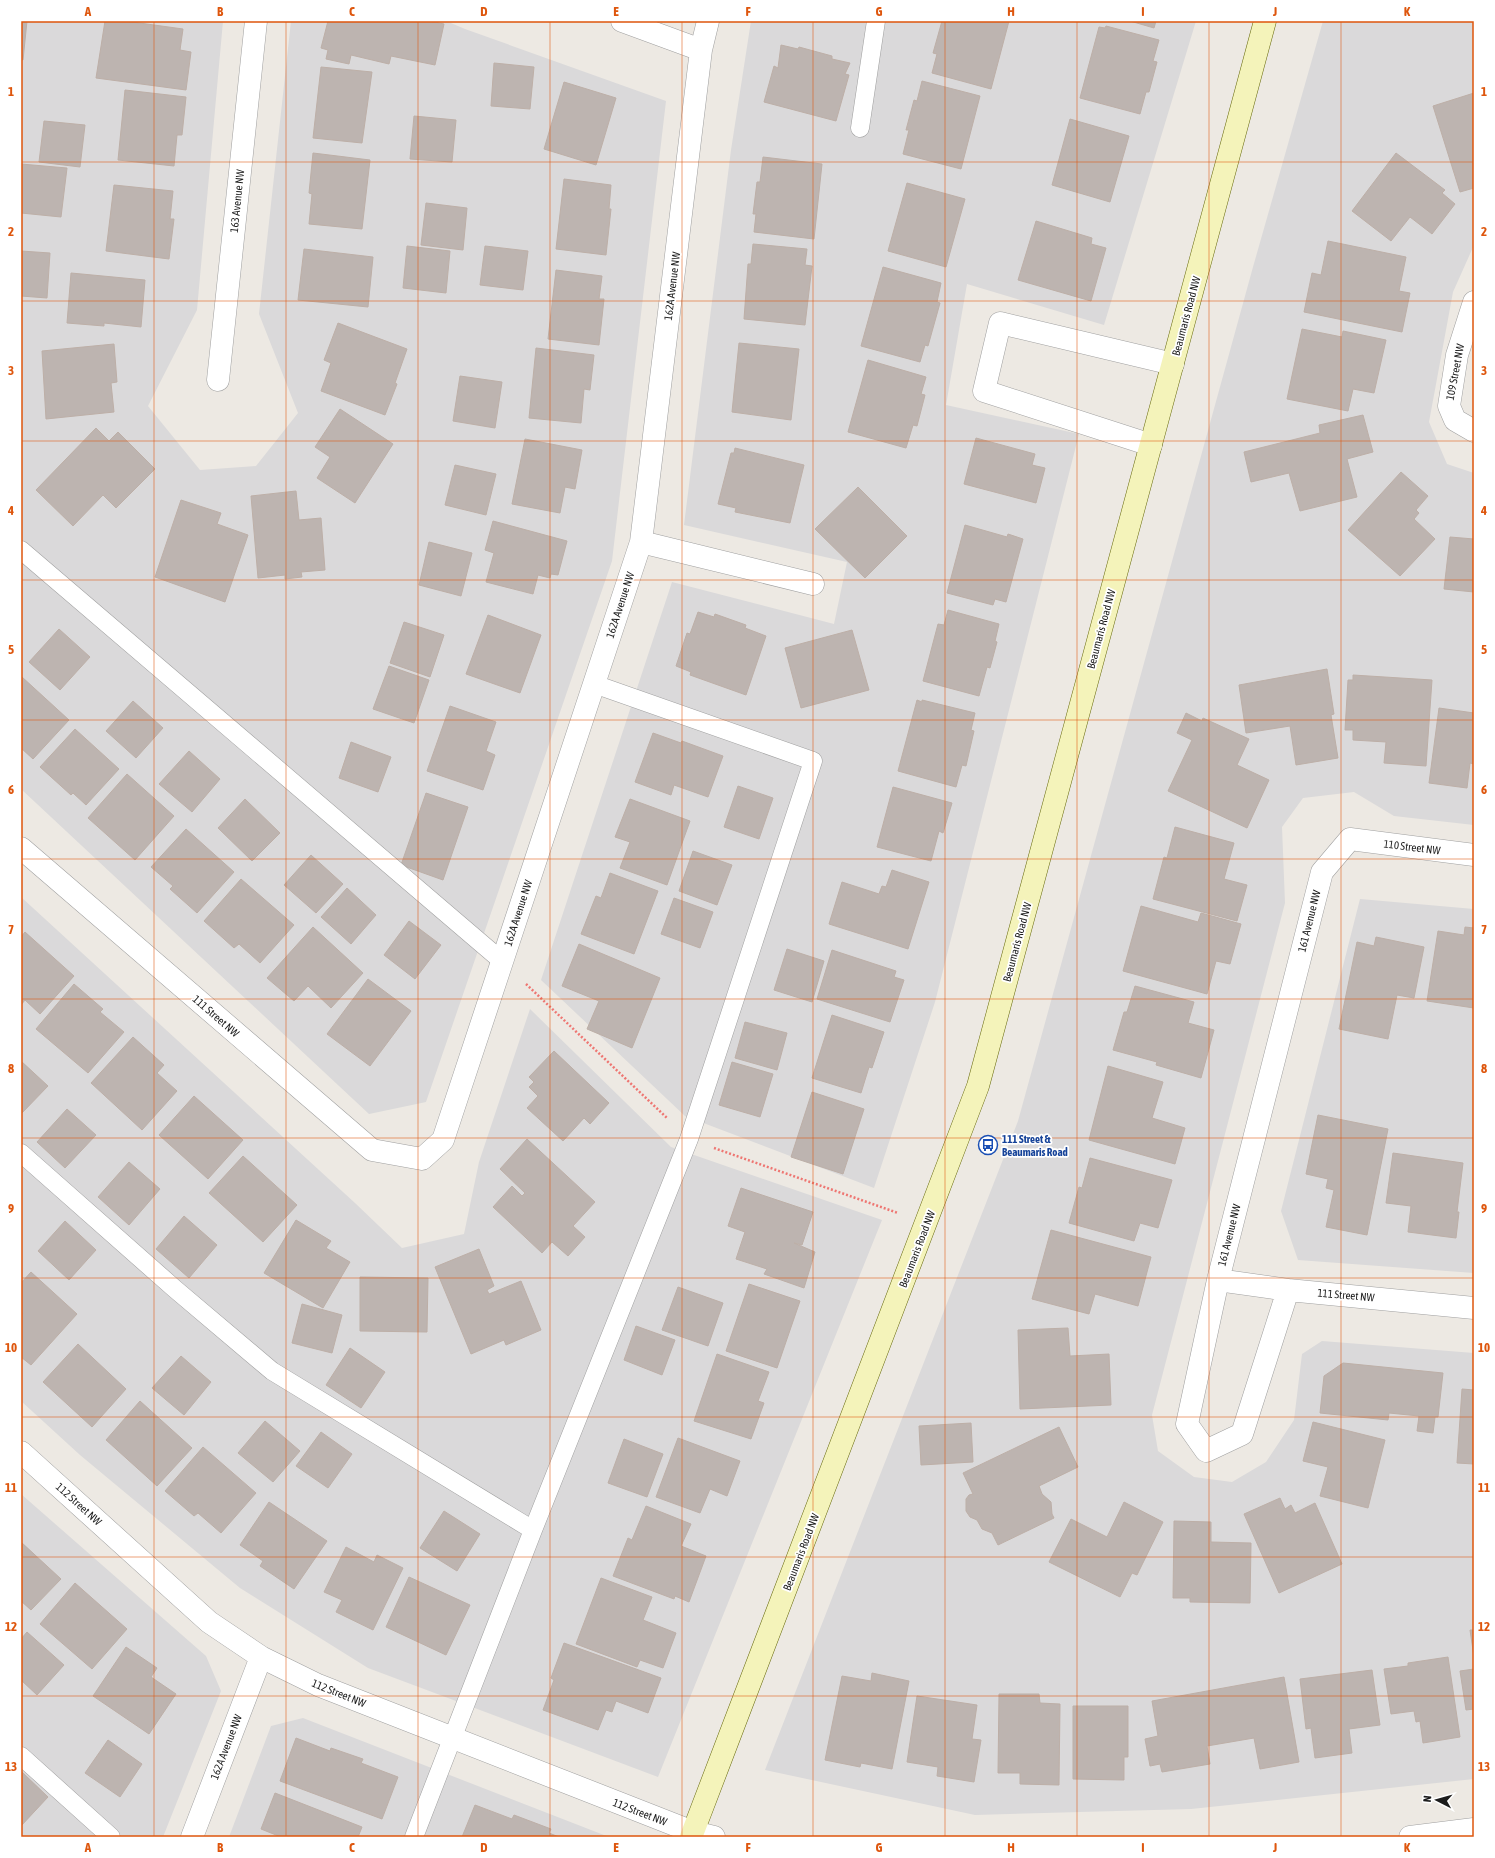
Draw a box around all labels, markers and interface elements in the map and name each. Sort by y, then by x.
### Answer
text: A [84,4,92,19]
text: B [217,4,224,19]
text: C [349,4,355,19]
text: D [480,4,488,19]
text: E [613,4,619,19]
text: F [745,4,751,19]
text: G [876,4,883,19]
text: H [1007,4,1015,19]
text: I [1141,4,1145,19]
text: J [1272,4,1277,19]
text: K [1404,4,1411,19]
text: 1 [8,84,14,99]
text: 1 [1481,84,1487,99]
street label: 163 Avenue NW [228,169,246,233]
text: 2 [8,224,14,239]
text: 2 [1481,224,1487,239]
street label: 162A Avenue NW [662,251,682,321]
street label: Beaumaris Road NW [1170,275,1202,357]
street label: 109 Street NW [1444,343,1466,401]
text: 3 [8,363,14,378]
text: 3 [1481,363,1487,378]
text: 4 [7,503,14,518]
text: 4 [1480,503,1487,518]
street label: 162A Avenue NW [604,570,636,640]
street label: Beaumaris Road NW [1085,588,1117,670]
text: 5 [8,642,14,657]
text: 5 [1481,642,1487,657]
text: 6 [8,782,14,797]
text: 6 [1481,782,1487,797]
street label: 110 Street NW [1383,838,1441,856]
street label: 162A Avenue NW [502,878,534,948]
street label: 161 Avenue NW [1296,889,1323,953]
street label: Beaumaris Road NW [1001,901,1033,983]
text: 7 [8,922,14,937]
text: 7 [1481,922,1487,937]
street label: 111 Street NW [191,993,242,1039]
text: 8 [8,1061,14,1076]
text: 8 [1481,1061,1487,1076]
place label: 111 Street & Beaumaris Road [1002,1133,1068,1158]
bus stop icon: 111 Street & Beaumaris Road [977,1134,999,1156]
text: 9 [8,1201,14,1216]
text: 9 [1481,1201,1487,1216]
street label: 161 Avenue NW [1216,1203,1243,1267]
street label: Beaumaris Road NW [897,1209,937,1289]
street label: 111 Street NW [1317,1287,1375,1303]
text: 10 [5,1340,17,1355]
text: 10 [1478,1340,1490,1355]
text: 11 [5,1480,17,1495]
street label: 112 Street NW [54,1480,104,1528]
text: 11 [1478,1480,1490,1495]
street label: Beaumaris Road NW [781,1512,821,1592]
text: 12 [5,1619,17,1634]
text: 12 [1478,1619,1490,1634]
street label: 112 Street NW [310,1677,368,1709]
street label: 162A Avenue NW [208,1713,244,1781]
text: 13 [5,1759,17,1774]
text: 13 [1478,1759,1490,1774]
north arrow [1417,1780,1457,1820]
text: N [1421,1795,1433,1803]
street label: 112 Street NW [611,1796,669,1828]
text: A [84,1840,92,1855]
text: B [217,1840,224,1855]
text: C [349,1840,355,1855]
text: D [480,1840,488,1855]
text: E [613,1840,619,1855]
text: F [745,1840,751,1855]
text: G [876,1840,883,1855]
text: H [1007,1840,1015,1855]
text: I [1141,1840,1145,1855]
text: J [1272,1840,1277,1855]
text: K [1404,1840,1411,1855]

